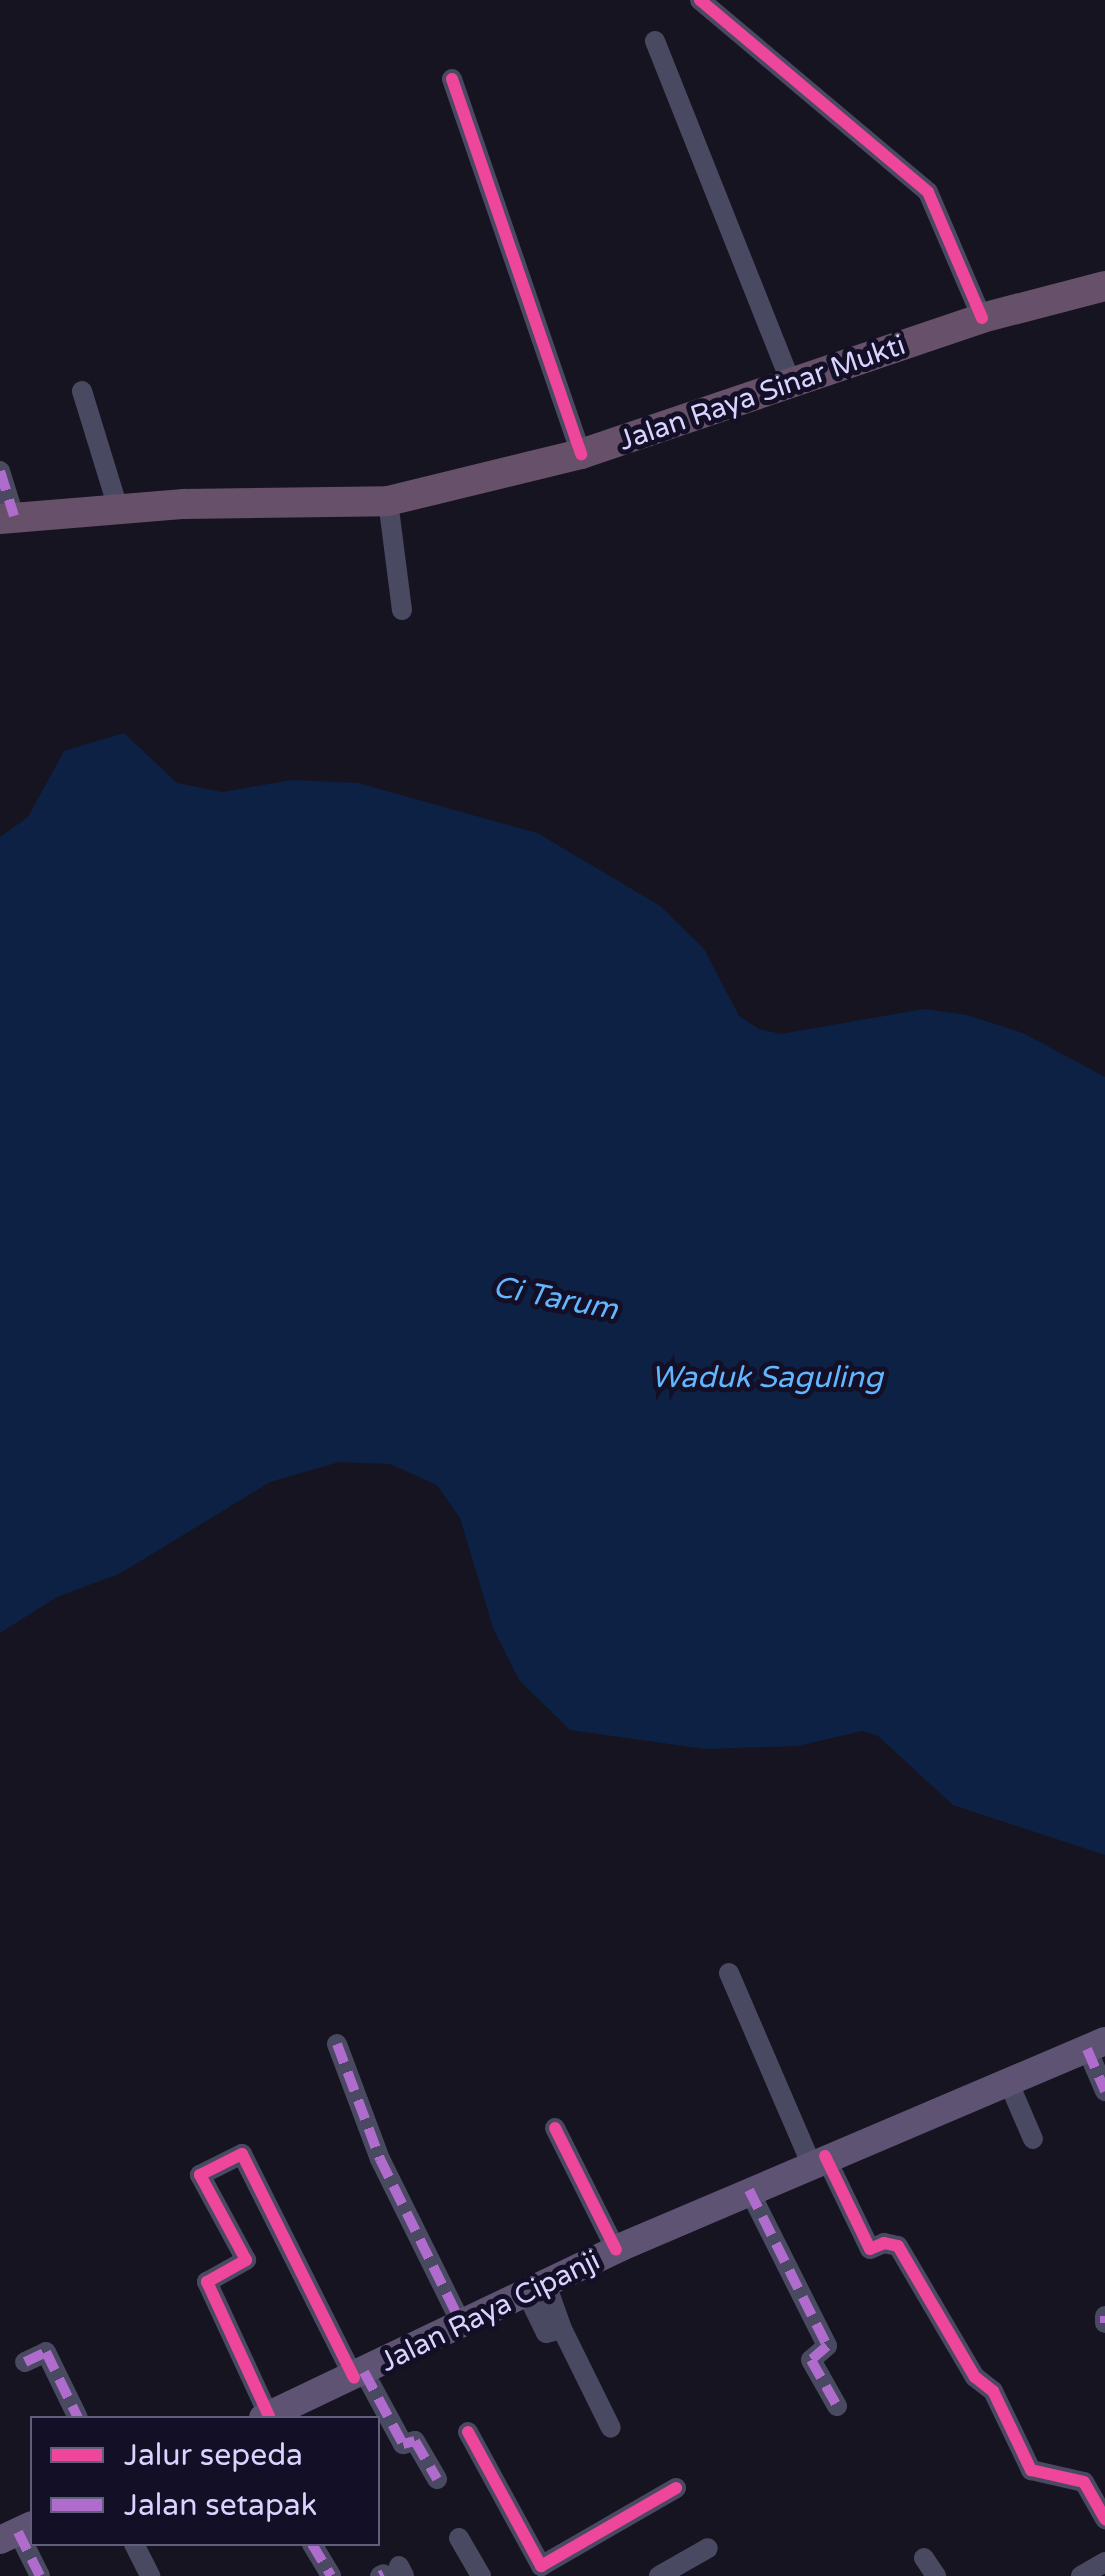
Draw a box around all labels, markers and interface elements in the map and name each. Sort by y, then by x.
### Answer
street label: Jalan Raya Sinar Mukti [614,328,910,458]
water label: Ci Tarum [490,1269,620,1329]
water label: Waduk Saguling [651,1360,883,1396]
street label: Jalan Raya Cipanji [375,2243,605,2379]
legend [30,2416,380,2546]
text: Jalur sepeda [124,2437,303,2474]
text: Jalan setapak [124,2487,317,2524]

